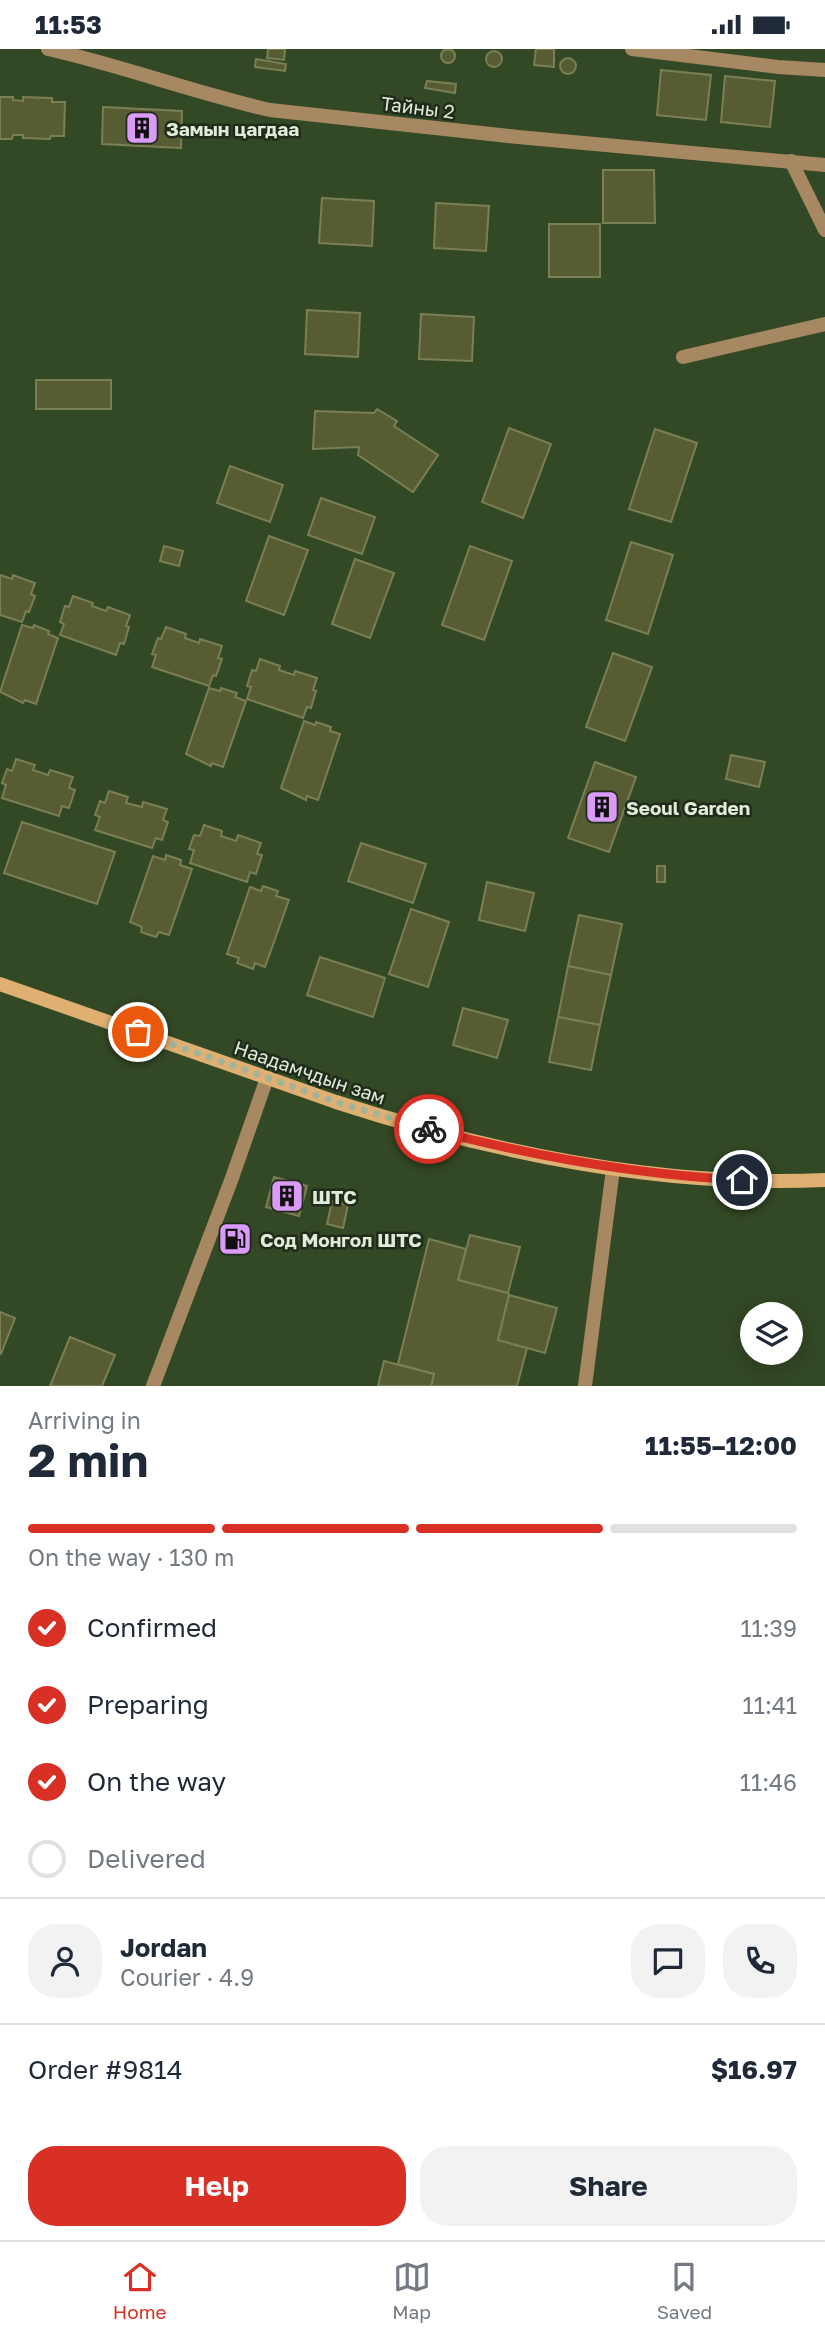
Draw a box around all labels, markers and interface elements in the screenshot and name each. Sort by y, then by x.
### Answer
text: 11:53 [35,9,102,40]
street label: Тайны 2 [380,91,456,123]
building icon: Замын цагдаа [123,109,161,147]
place label: Замын цагдаа [166,117,299,140]
building icon: Seoul Garden [583,788,621,826]
place label: Seoul Garden [626,796,750,819]
pin [108,1002,168,1062]
icon: bag [119,1013,157,1051]
street label: Наадамчдын зам [231,1035,389,1109]
courier [394,1094,464,1164]
icon: bike [410,1110,448,1148]
pin [712,1150,772,1210]
icon: home [723,1161,761,1199]
building icon: ШТС [268,1177,306,1215]
place label: ШТС [312,1185,357,1208]
fuel station icon: Сод Монгол ШТС [216,1220,254,1258]
place label: Сод Монгол ШТС [260,1228,422,1251]
map controls [740,1302,803,1365]
button: layers [740,1302,803,1365]
text: Arriving in [28,1406,141,1434]
text: 11:55–12:00 [645,1430,797,1461]
text: 2 min [28,1432,148,1487]
text: On the way · 130 m [28,1543,234,1571]
icon: check [28,1609,66,1647]
text: Confirmed [87,1612,217,1643]
text: 11:39 [740,1614,797,1642]
icon: check [28,1686,66,1724]
text: Preparing [87,1689,209,1720]
text: 11:41 [743,1691,797,1719]
icon: check [28,1763,66,1801]
text: On the way [87,1766,226,1797]
text: 11:46 [740,1768,797,1796]
text: Delivered [87,1843,206,1874]
button: person [28,1924,102,1998]
button: chat [631,1924,705,1998]
button: phone [723,1924,797,1998]
text: Jordan [120,1932,207,1963]
text: Courier · 4.9 [120,1963,254,1991]
text: Order #9814 [28,2054,183,2085]
text: $16.97 [711,2054,797,2085]
button: Help [28,2146,406,2226]
button: Share [420,2146,797,2226]
tab: Home [113,2258,167,2323]
tab: Map [392,2258,431,2323]
tab: Saved [657,2258,712,2323]

